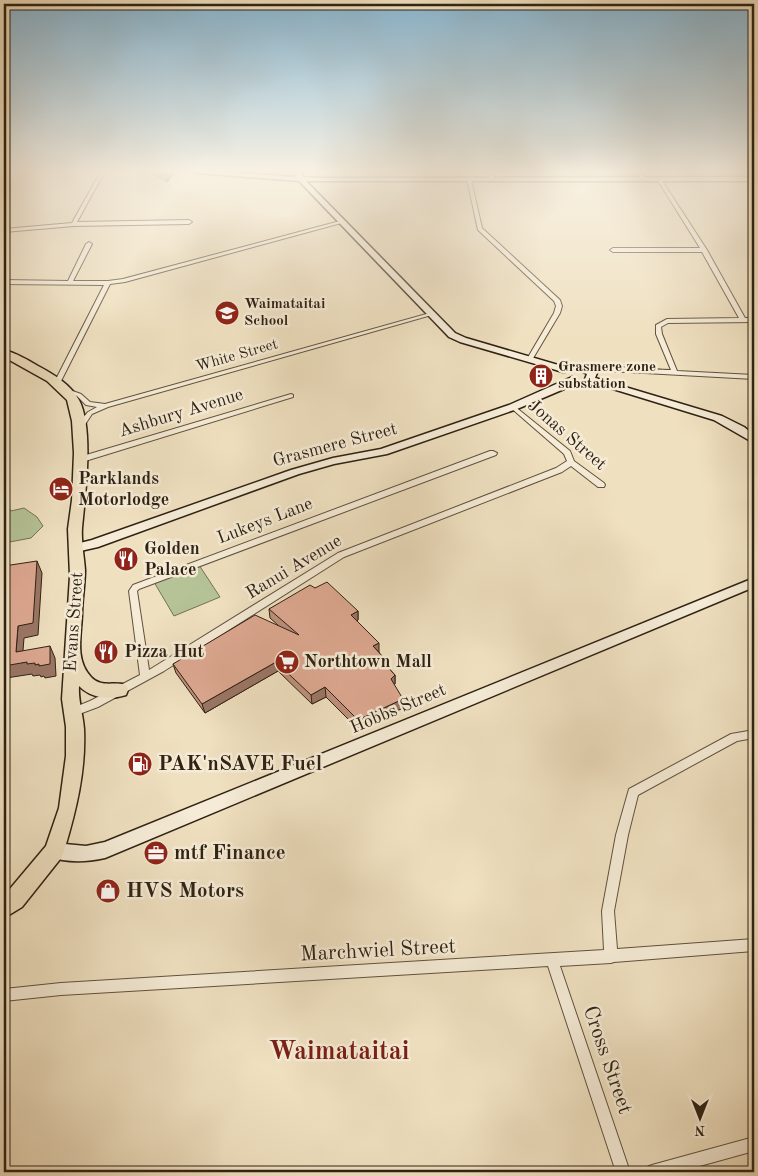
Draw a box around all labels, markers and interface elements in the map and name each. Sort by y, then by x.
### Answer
place label: Waimataitai School [244,297,325,329]
school or university icon: Waimataitai School [214,300,240,326]
street label: White Street [194,337,280,375]
place label: Grasmere zone substation [558,360,656,392]
building icon: Grasmere zone substation [528,363,554,389]
street label: Ashbury Avenue [117,385,245,441]
street label: Jonas Street [524,396,610,474]
street label: Grasmere Street [271,420,399,470]
place label: Parklands Motorlodge [78,470,169,509]
hotel icon: Parklands Motorlodge [48,476,74,502]
street label: Lukeys Lane [215,495,315,547]
street label: Ranui Avenue [243,531,345,603]
place label: Golden Palace [144,540,200,579]
restaurant icon: Golden Palace [113,546,139,572]
street label: Evans Street [62,571,86,673]
restaurant icon: Pizza Hut [93,639,119,665]
place label: Pizza Hut [124,643,204,661]
supermarket icon: Northtown Mall [274,649,300,675]
place label: Northtown Mall [304,653,432,671]
street label: Hobbs Street [347,681,449,737]
fuel station icon: PAK'nSAVE Fuel [127,751,153,777]
place label: PAK'nSAVE Fuel [158,754,322,775]
office icon: mtf Finance [143,840,169,866]
place label: mtf Finance [174,843,286,864]
shop icon: HVS Motors [95,878,121,904]
place label: HVS Motors [126,881,244,902]
street label: Marchwiel Street [300,936,456,966]
street label: Cross Street [579,1003,635,1117]
district label: Waimataitai [268,1039,410,1065]
north arrow [676,1094,726,1144]
text: N [694,1123,705,1137]

